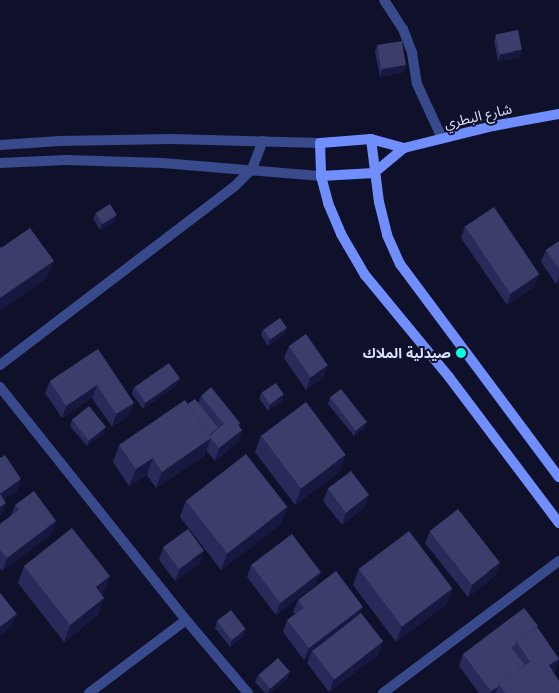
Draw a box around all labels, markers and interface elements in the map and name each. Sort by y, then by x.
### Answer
street label: شارع البطري [442,100,514,132]
place label: صيدلية الملاك [363,345,451,361]
marker: صيدلية الملاك [455,347,467,359]

